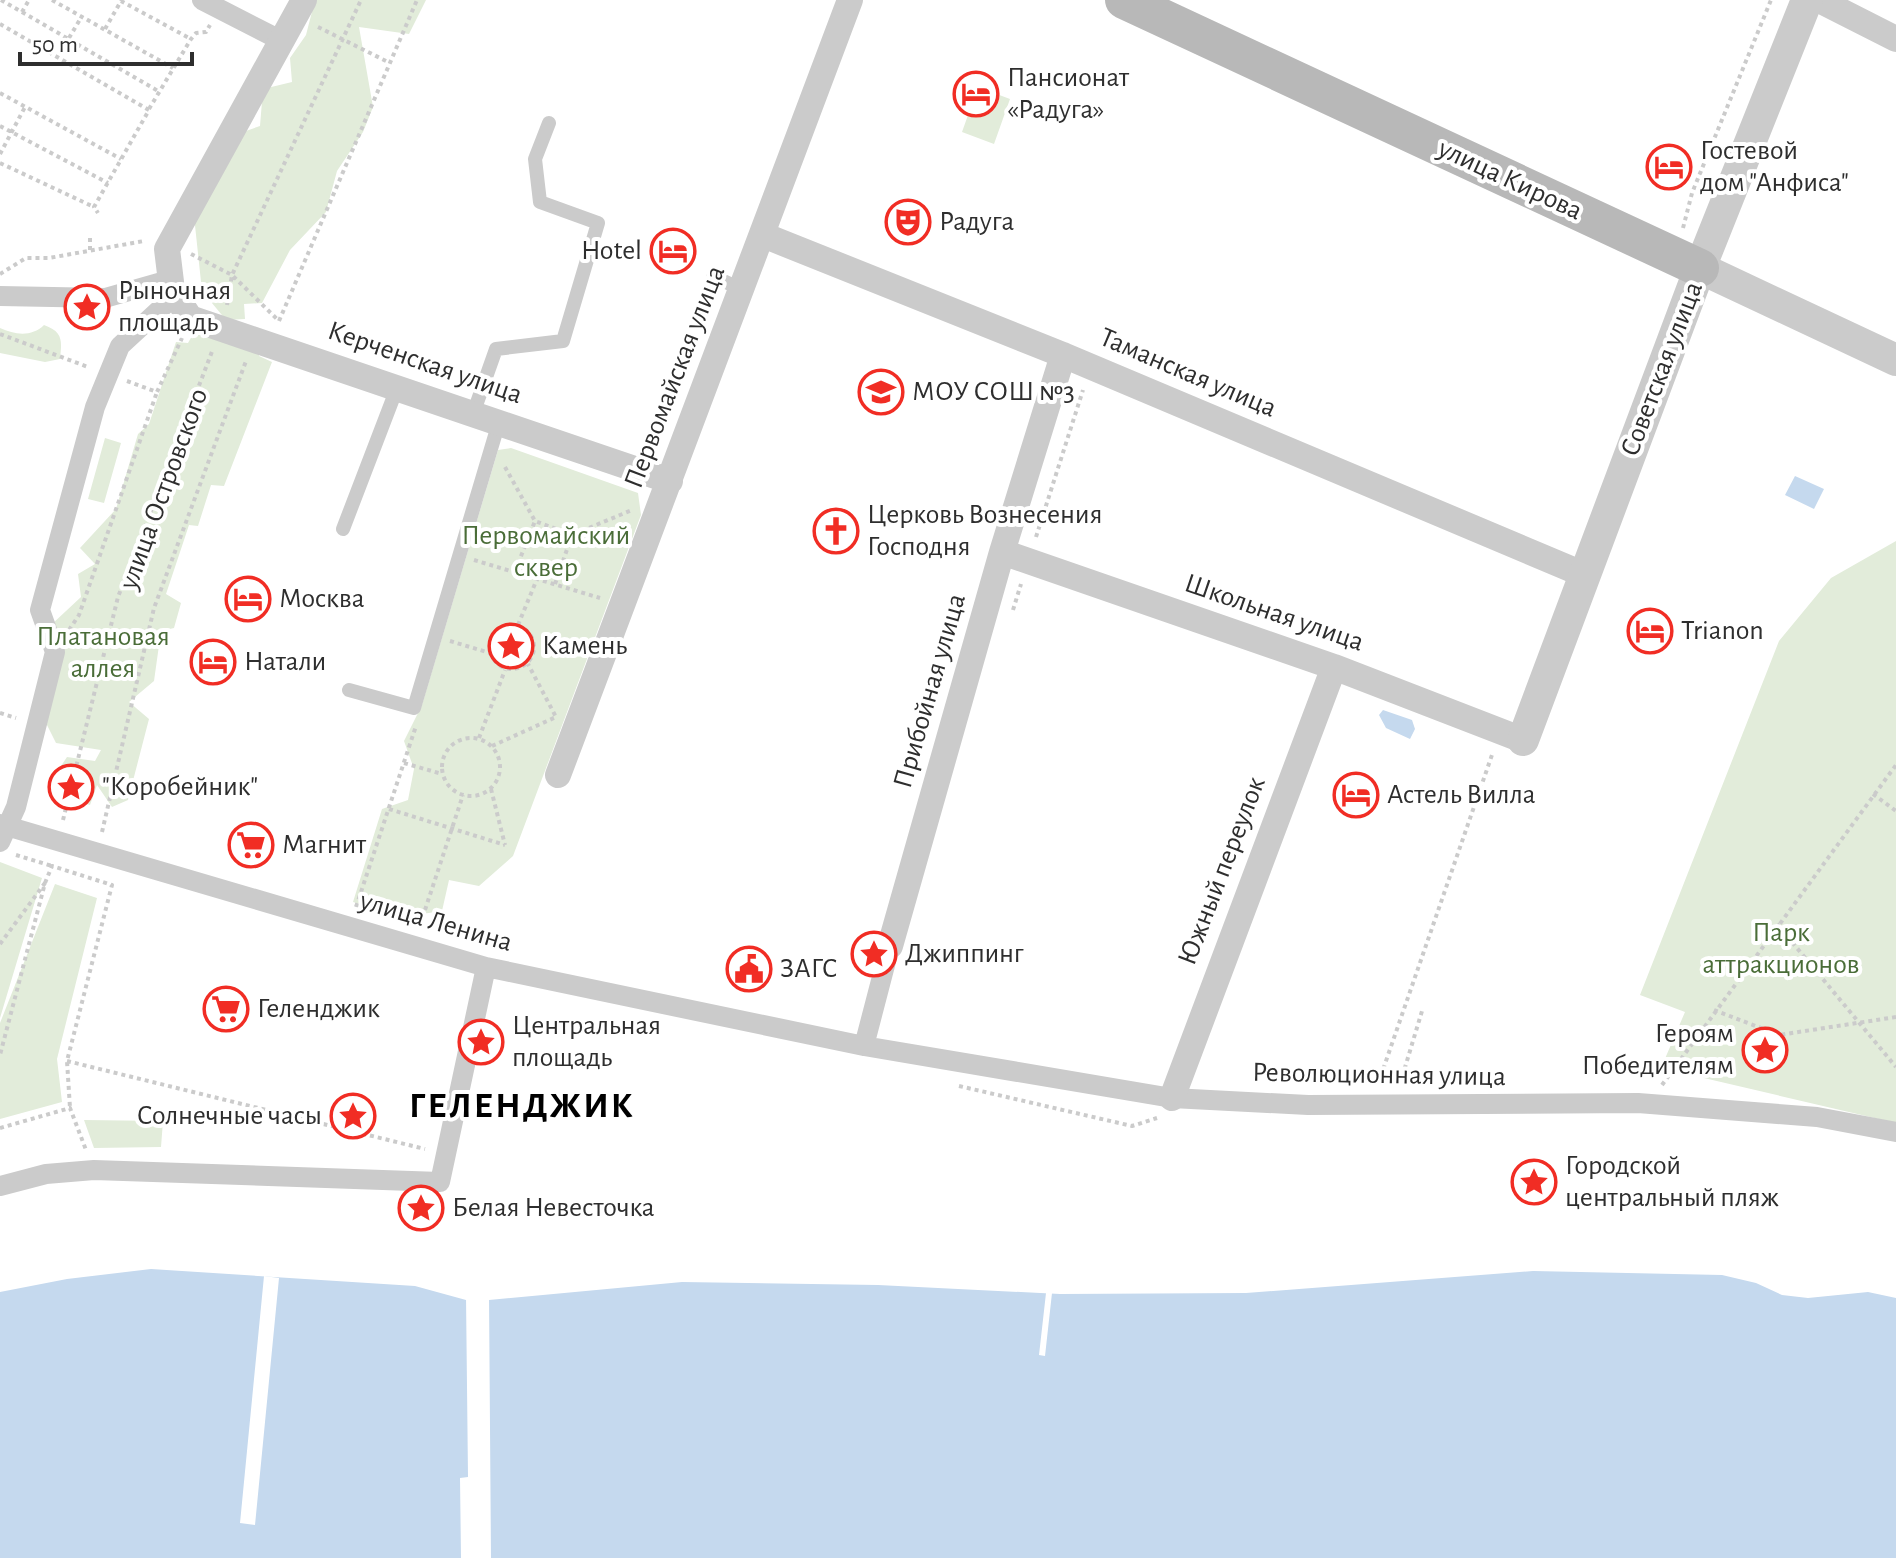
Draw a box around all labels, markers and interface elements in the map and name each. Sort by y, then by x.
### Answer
scale bar [20,16,192,66]
text: 50 m [32,33,78,57]
place label: Пансионат «Радуга» [1007,64,1130,124]
hotel icon: Пансионат «Радуга» [952,70,1000,118]
street label: улица Кирова [1433,134,1587,226]
place label: Гостевой дом "Анфиса" [1700,137,1849,197]
hotel icon: Гостевой дом "Анфиса" [1645,143,1693,191]
theatre icon: Радуга [884,198,932,246]
place label: Радуга [939,208,1014,236]
hotel icon: Hotel [649,227,697,275]
place label: Hotel [581,237,642,265]
street label: Первомайская улица [620,262,730,492]
place label: Рыночная площадь [118,277,231,337]
street label: Советская улица [1616,278,1708,460]
place icon: Рыночная площадь [63,283,111,331]
street label: Керченская улица [324,317,526,409]
street label: Таманская улица [1096,323,1281,423]
school or university icon: МОУ СОШ №3 [857,368,905,416]
place label: МОУ СОШ №3 [912,378,1075,406]
street label: улица Островского [114,385,213,594]
place label: Церковь Вознесения Господня [867,501,1102,561]
church icon: Церковь Вознесения Господня [812,507,860,555]
park label: Первомайский сквер [462,522,630,582]
street label: Школьная улица [1181,569,1367,657]
hotel icon: Москва [224,575,272,623]
place label: Москва [279,585,365,613]
street label: Прибойная улица [889,591,971,791]
hotel icon: Trianon [1626,607,1674,655]
place label: Trianon [1681,617,1764,645]
place icon: Камень [487,622,535,670]
park label: Платановая аллея [36,623,170,683]
place label: Камень [542,632,627,660]
hotel icon: Натали [189,638,237,686]
place label: Натали [244,648,326,676]
place icon: "Коробейник" [47,763,95,811]
hotel icon: Астель Вилла [1332,771,1380,819]
place label: "Коробейник" [102,773,258,801]
street label: Южный переулок [1173,773,1271,969]
place label: Астель Вилла [1387,781,1536,809]
supermarket icon: Магнит [227,821,275,869]
place label: Магнит [282,831,367,859]
street label: улица Ленина [356,887,516,957]
park label: Парк аттракционов [1703,919,1859,979]
place icon: Джиппинг [850,930,898,978]
place label: Джиппинг [905,940,1024,968]
public building icon: ЗАГС [725,945,773,993]
place label: ЗАГС [780,955,837,983]
supermarket icon: Геленджик [202,985,250,1033]
place label: Геленджик [257,995,380,1023]
place label: Центральная площадь [512,1012,661,1072]
place icon: Центральная площадь [457,1018,505,1066]
place label: Героям Победителям [1582,1020,1734,1080]
place icon: Героям Победителям [1741,1026,1789,1074]
street label: Революционная улица [1252,1059,1506,1091]
district label: ГЕЛЕНДЖИК [409,1088,635,1124]
place icon: Солнечные часы [329,1092,377,1140]
place label: Солнечные часы [137,1102,322,1130]
place label: Городской центральный пляж [1565,1152,1779,1212]
place icon: Городской центральный пляж [1510,1158,1558,1206]
place icon: Белая Невесточка [397,1184,445,1232]
place label: Белая Невесточка [452,1194,655,1222]

